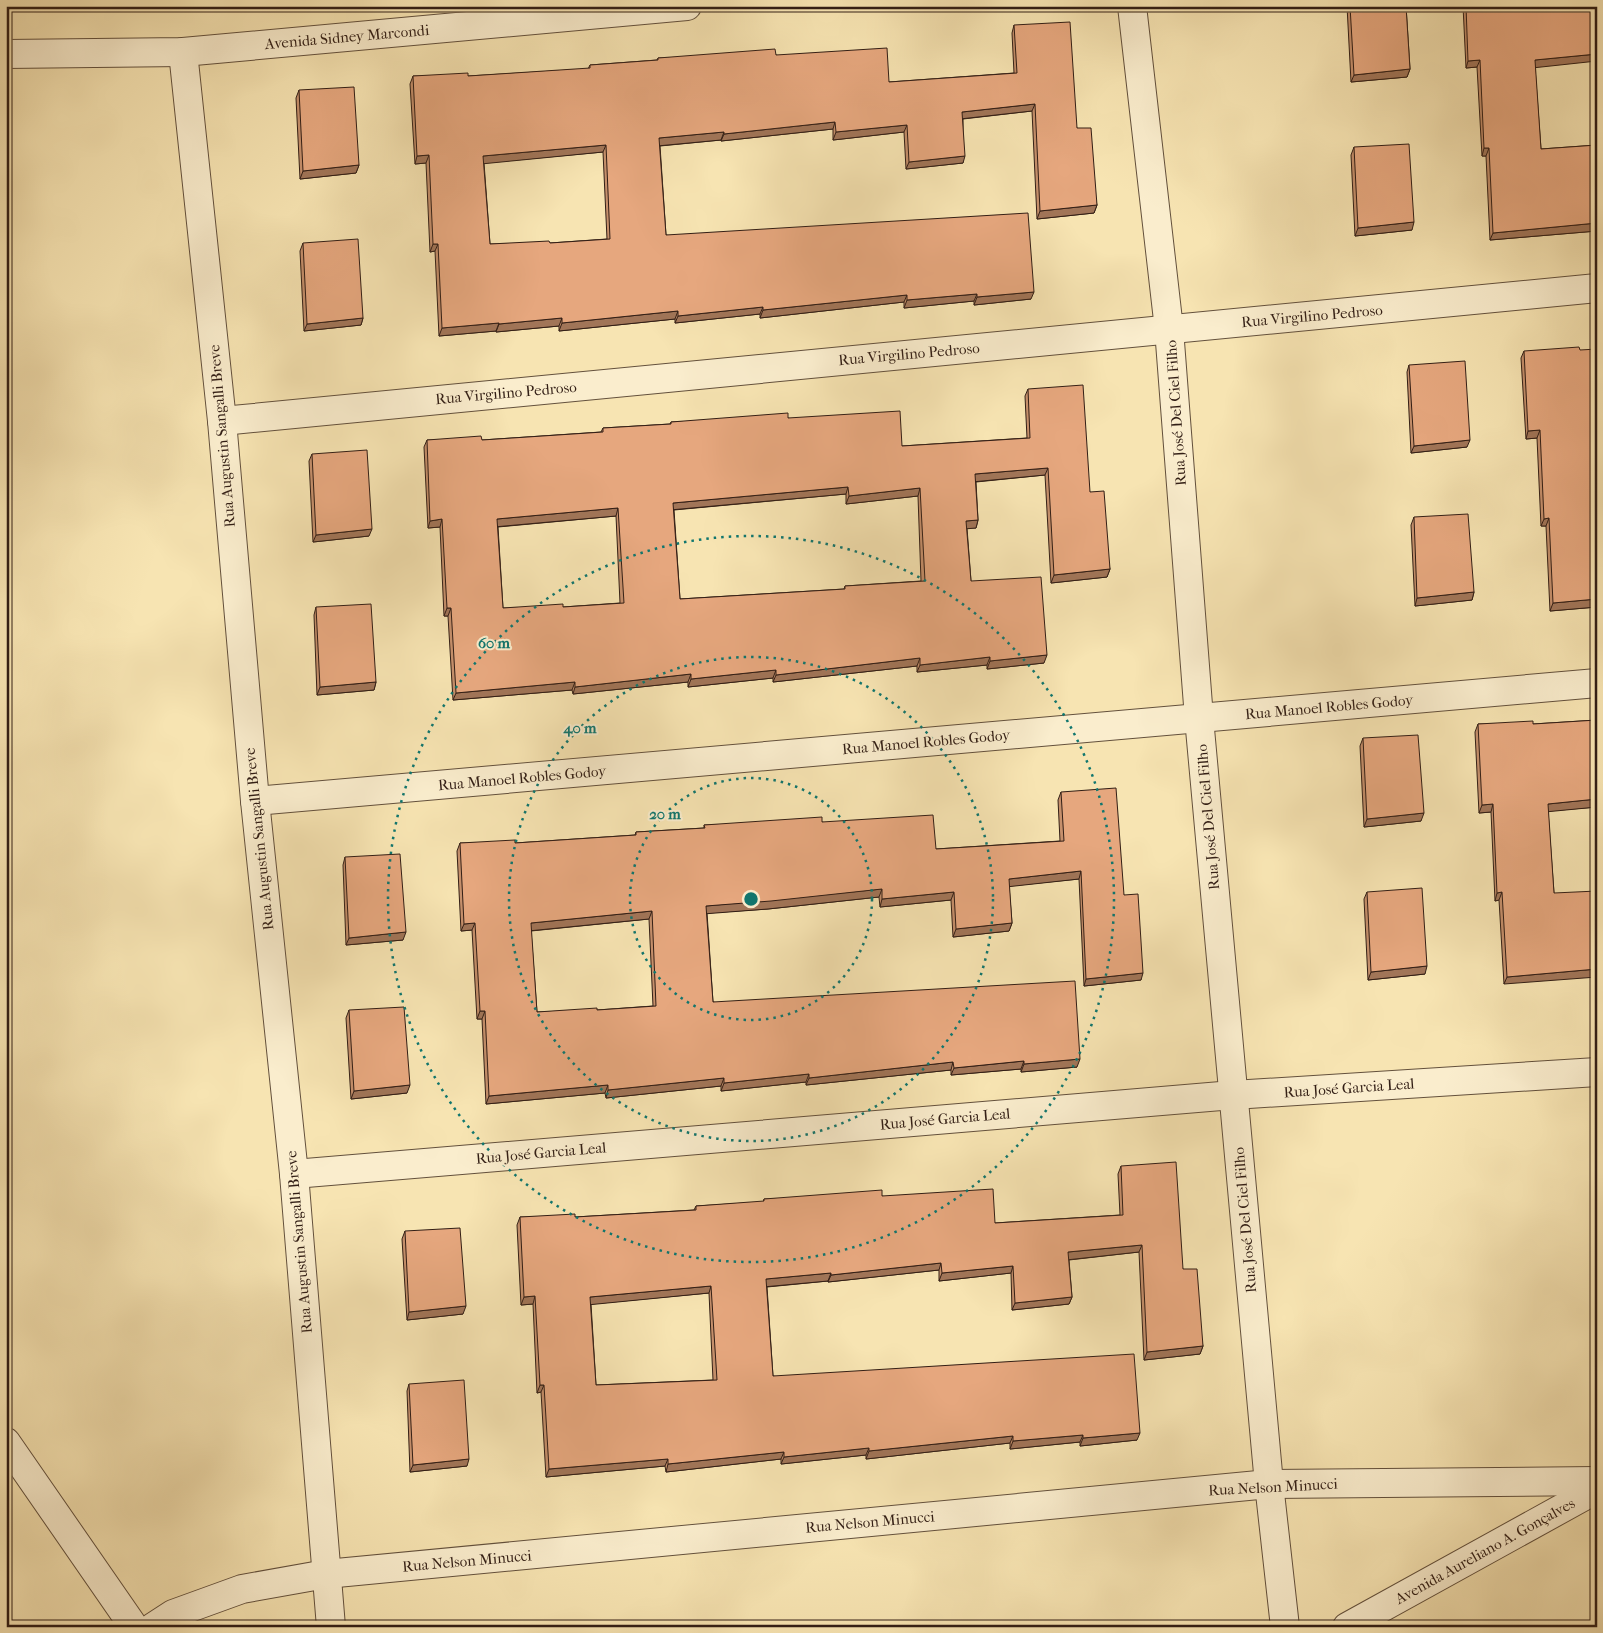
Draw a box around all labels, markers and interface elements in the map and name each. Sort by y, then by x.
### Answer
street label: Avenida Sidney Marcondi [263,21,431,53]
street label: Rua Virgilino Pedroso [1241,301,1384,331]
street label: Rua Virgilino Pedroso [838,339,981,369]
street label: Rua José Del Ciel Filho [1162,339,1190,487]
street label: Rua Augustin Sangalli Breve [205,343,239,528]
street label: Rua Virgilino Pedroso [435,378,578,408]
text: 60 m [478,634,511,652]
street label: Rua Manoel Robles Godoy [1244,691,1415,723]
text: 40 m [563,719,597,737]
street label: Rua Manoel Robles Godoy [841,726,1012,758]
street label: Rua José Del Ciel Filho [1193,743,1223,891]
street label: Rua Augustin Sangalli Breve [240,746,278,931]
street label: Rua Manoel Robles Godoy [437,762,608,794]
text: 20 m [649,805,681,823]
centre of rings [742,890,760,908]
street label: Rua José Garcia Leal [1283,1074,1415,1102]
street label: Rua José Garcia Leal [879,1104,1011,1134]
street label: Rua José Garcia Leal [475,1138,607,1168]
street label: Rua José Del Ciel Filho [1230,1146,1260,1294]
street label: Rua Augustin Sangalli Breve [282,1149,316,1334]
street label: Rua Nelson Minucci [1208,1475,1339,1499]
street label: Avenida Aureliano A. Gonçalves [1391,1494,1578,1608]
street label: Rua Nelson Minucci [805,1507,936,1537]
street label: Rua Nelson Minucci [402,1546,533,1576]

